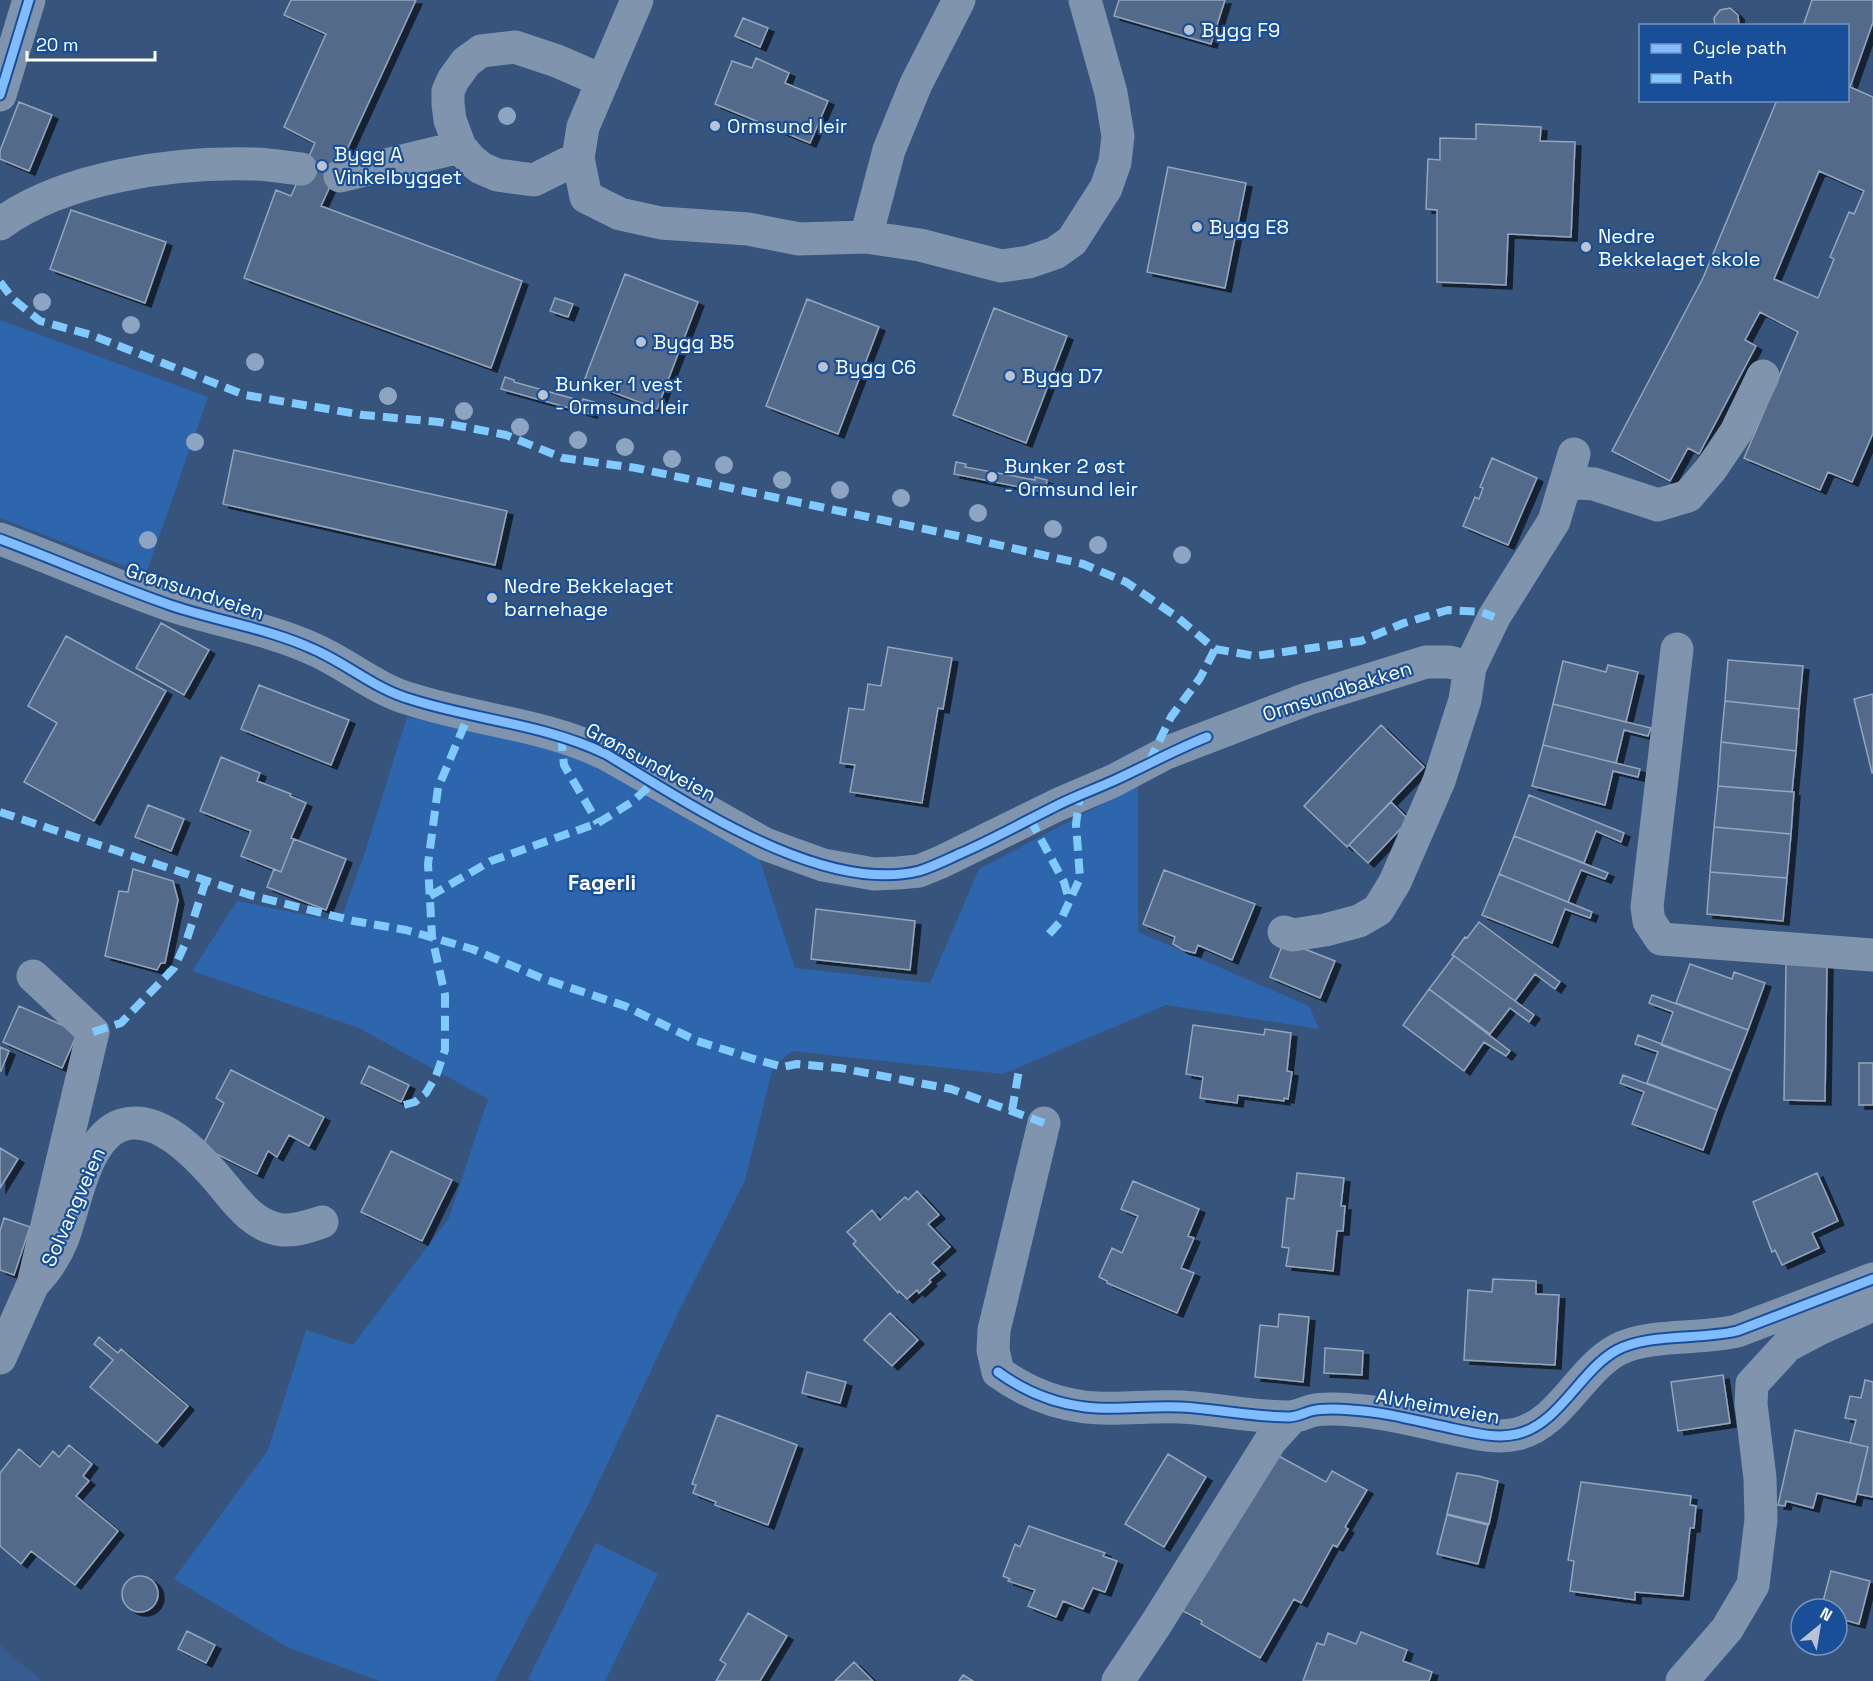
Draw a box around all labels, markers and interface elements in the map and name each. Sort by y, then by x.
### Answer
place label: Bygg F9 [1201,17,1280,43]
marker: Bygg F9 [1182,23,1196,37]
scale bar [27,24,154,62]
legend [1639,24,1849,102]
text: 20 m [36,33,79,56]
text: Cycle path [1693,36,1787,59]
text: Path [1693,66,1733,89]
place label: Ormsund leir [727,113,847,139]
marker: Ormsund leir [708,119,722,133]
place label: Bygg A Vinkelbygget [334,141,462,190]
marker: Bygg A Vinkelbygget [315,159,329,173]
place label: Bygg E8 [1209,214,1289,240]
marker: Bygg E8 [1190,220,1204,234]
place label: Nedre Bekkelaget skole [1598,223,1761,272]
marker: Nedre Bekkelaget skole [1579,240,1593,254]
place label: Bygg B5 [653,329,734,355]
marker: Bygg B5 [634,335,648,349]
place label: Bygg C6 [835,354,916,380]
marker: Bygg C6 [816,360,830,374]
place label: Bygg D7 [1022,363,1103,389]
marker: Bygg D7 [1003,369,1017,383]
place label: Bunker 1 vest - Ormsund leir [555,371,689,420]
marker: Bunker 1 vest - Ormsund leir [536,388,550,402]
place label: Bunker 2 øst - Ormsund leir [1004,453,1138,502]
marker: Bunker 2 øst - Ormsund leir [985,470,999,484]
street label: Grønsundveien [122,556,268,626]
place label: Nedre Bekkelaget barnehage [504,573,674,622]
marker: Nedre Bekkelaget barnehage [485,591,499,605]
street label: Ormsundbakken [1259,655,1415,727]
street label: Grønsundveien [581,717,721,807]
district label: Fagerli [568,869,636,896]
street label: Solvangveien [35,1143,111,1271]
street label: Alvheimveien [1374,1382,1502,1430]
north arrow [1789,1597,1849,1657]
text: N [1816,1603,1836,1626]

